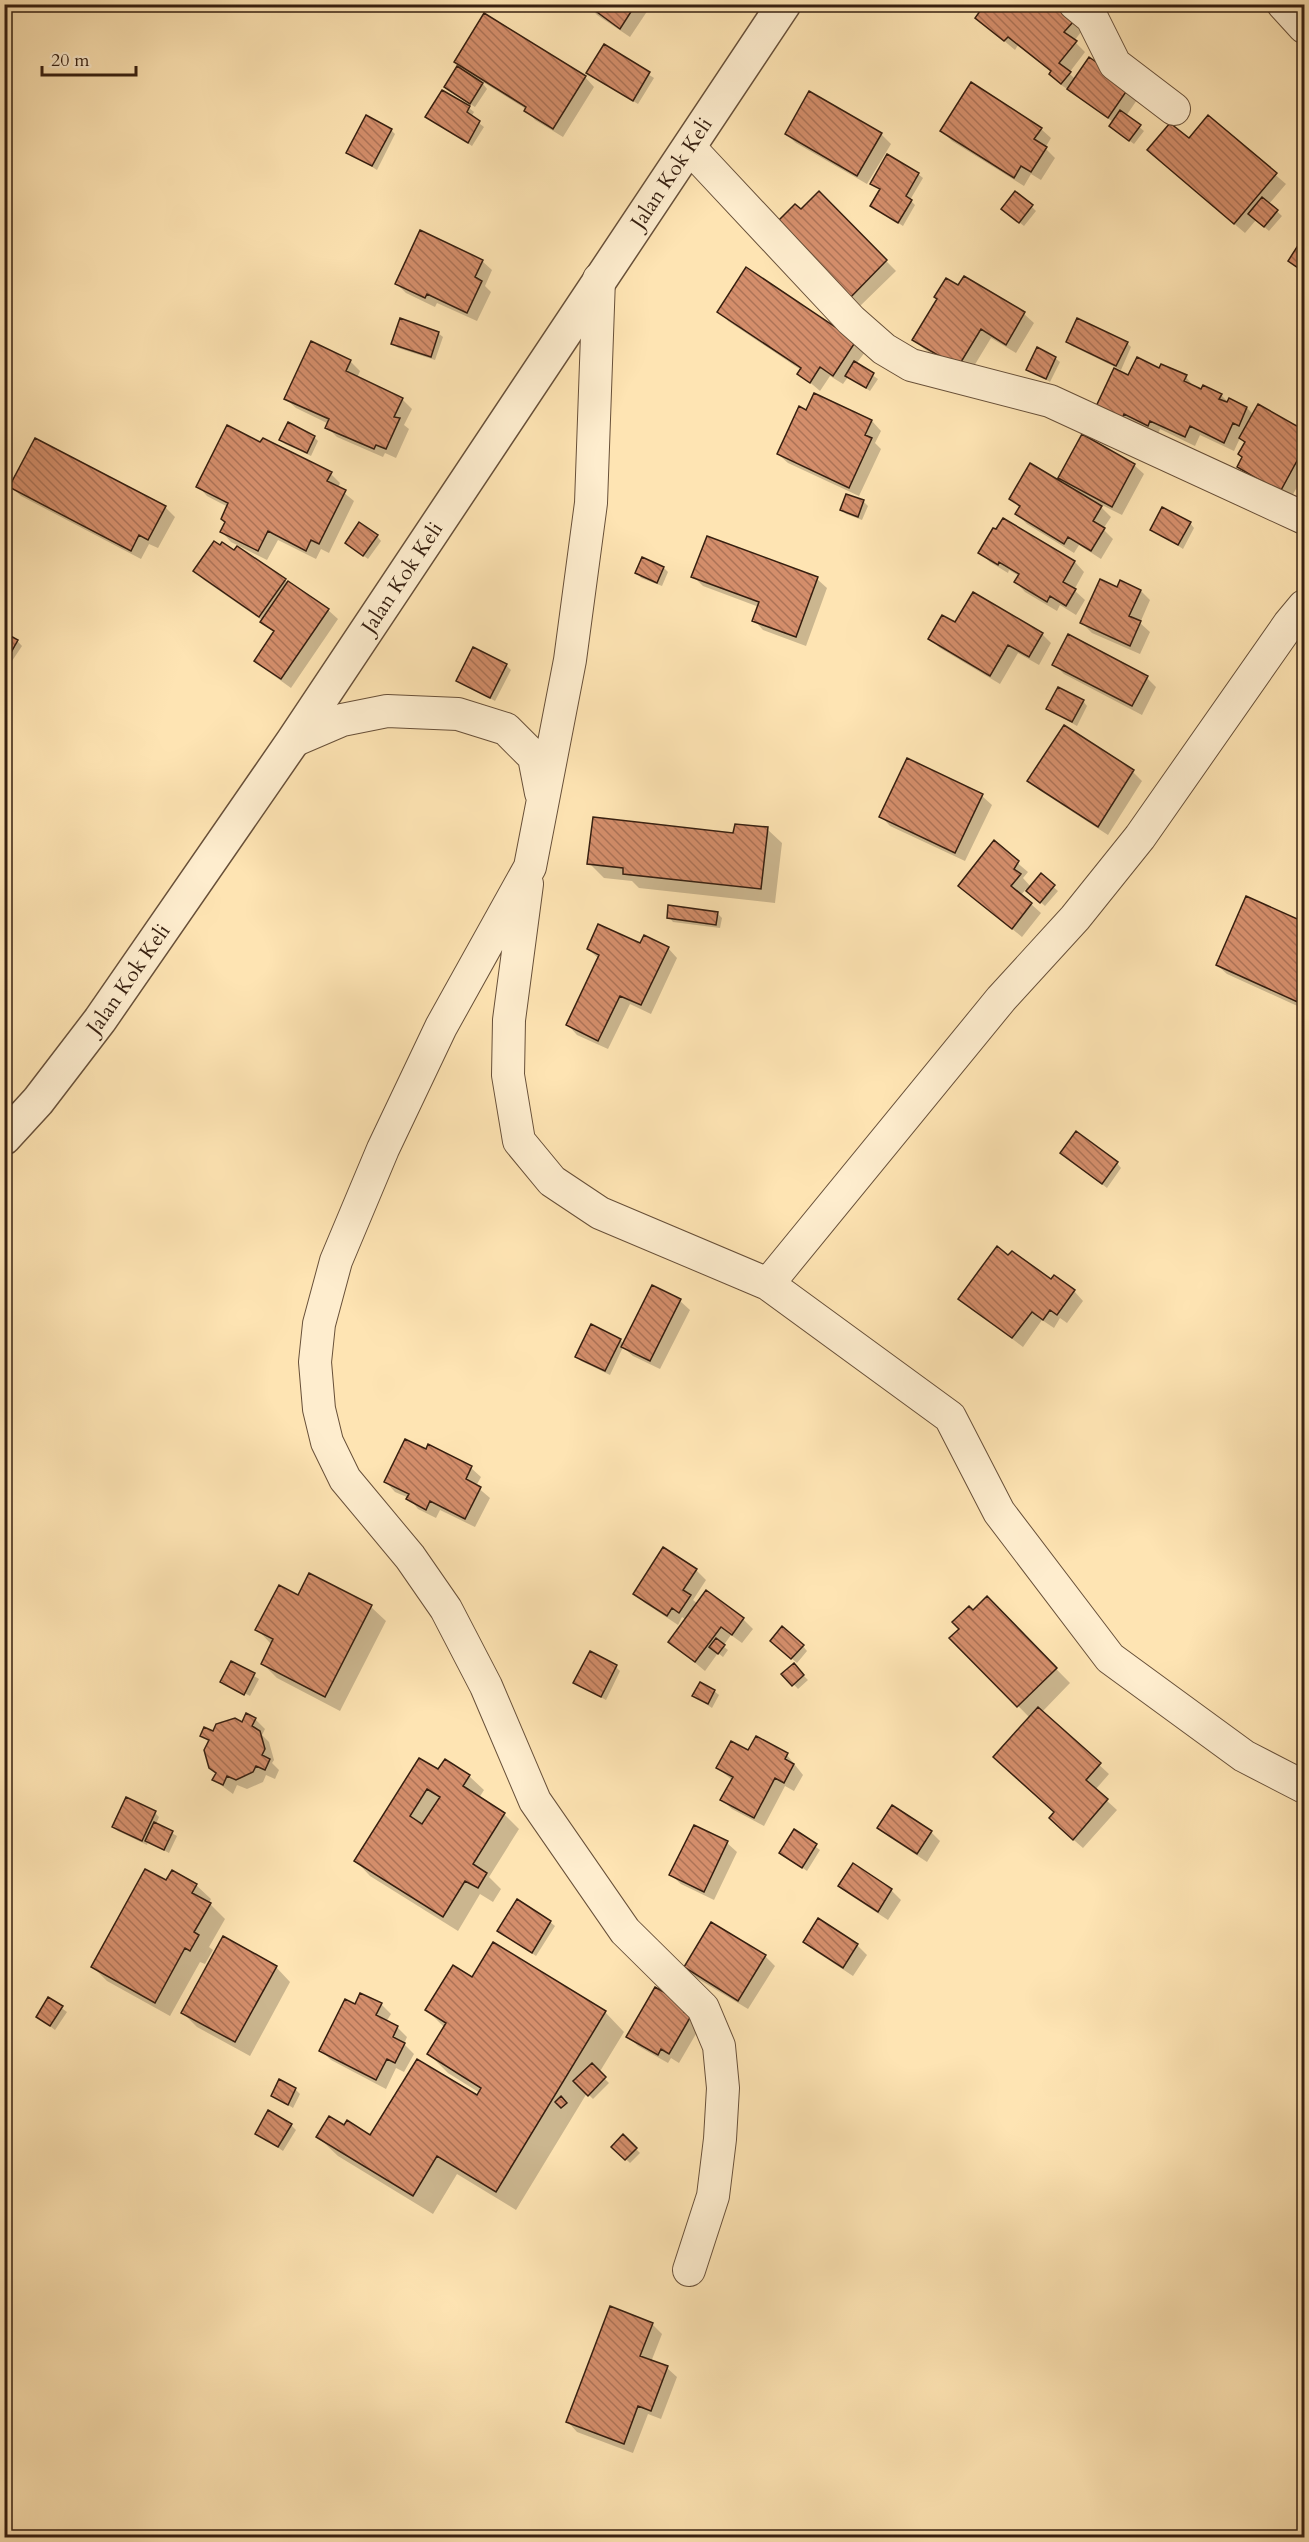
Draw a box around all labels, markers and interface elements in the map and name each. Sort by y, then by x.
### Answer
scale bar [42,39,136,77]
text: 20 m [51,48,90,73]
street label: Jalan Kok Keli [622,111,719,237]
street label: Jalan Kok Keli [353,516,450,641]
street label: Jalan Kok Keli [78,918,177,1043]

